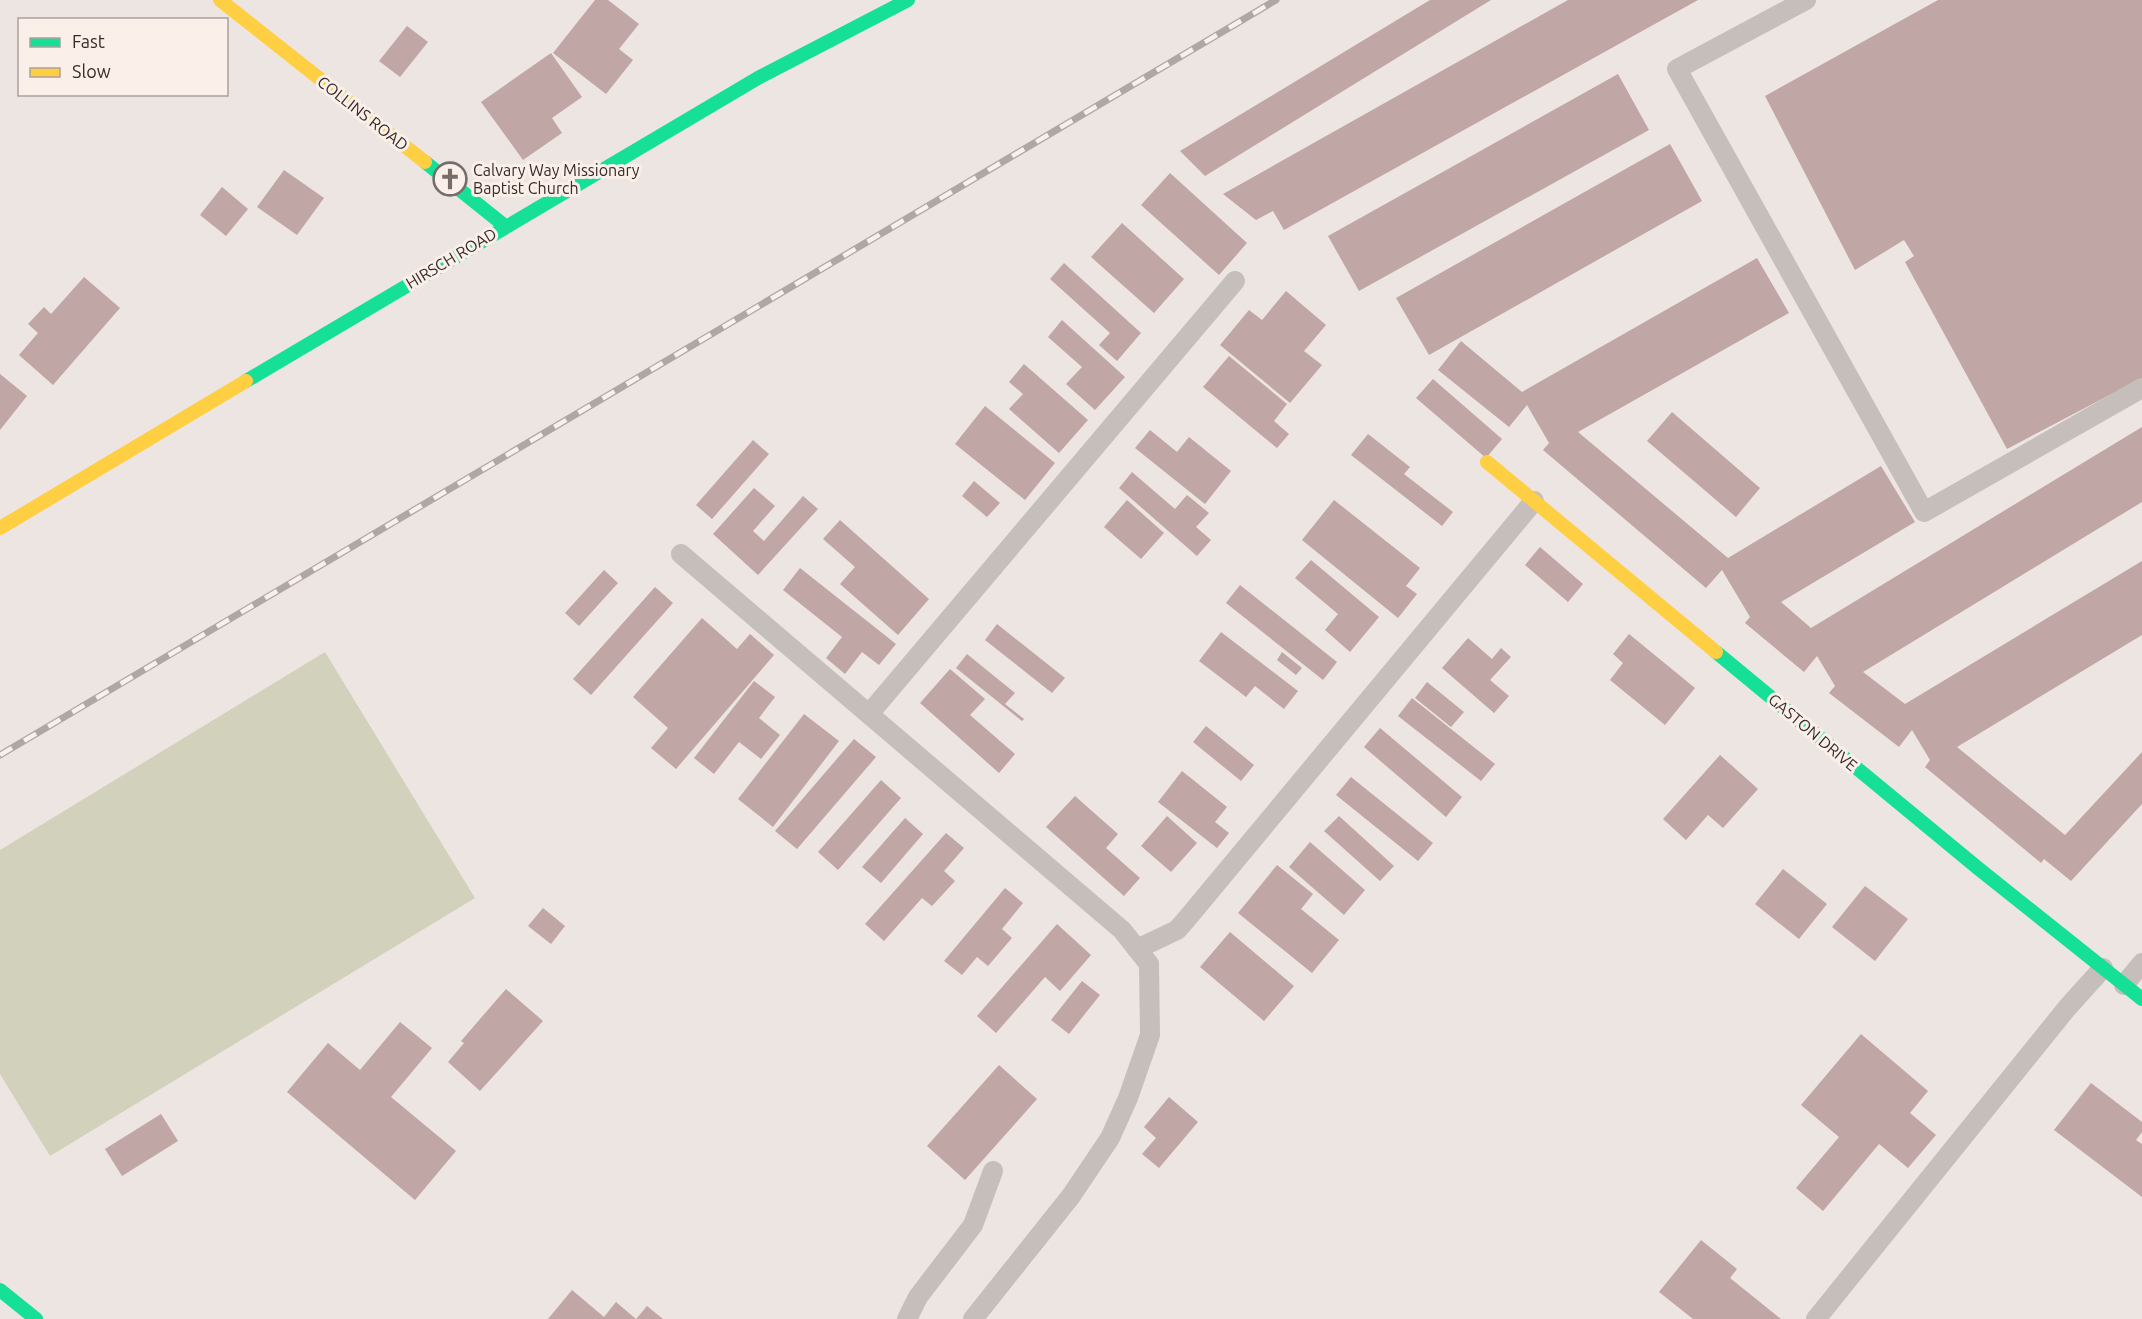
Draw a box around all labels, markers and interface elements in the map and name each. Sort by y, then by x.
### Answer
legend [18,18,228,96]
text: Fast [72,31,105,51]
text: Slow [72,61,111,81]
street label: COLLINS ROAD [314,72,412,154]
church icon: Calvary Way Missionary Baptist Church [432,161,468,197]
place label: Calvary Way Missionary Baptist Church [473,161,640,197]
street label: HIRSCH ROAD [403,224,499,292]
street label: GASTON DRIVE [1765,690,1861,774]

